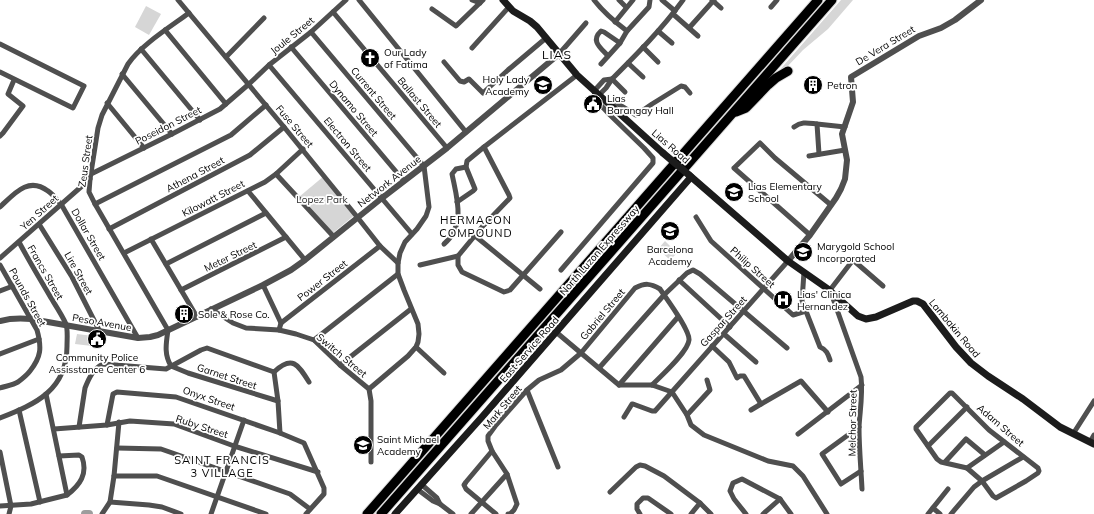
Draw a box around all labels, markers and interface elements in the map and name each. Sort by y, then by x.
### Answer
street label: Joule Street [268,13,317,57]
street label: De Vera Street [853,22,918,68]
place label: Our Lady of Fatima [384,46,428,71]
church icon: Our Lady of Fatima [359,47,381,69]
district label: LIAS [542,47,572,62]
street label: Current Street [348,64,400,123]
place label: Holy Lady Academy [483,73,530,98]
street label: Ballast Street [395,74,445,131]
school or university icon: Holy Lady Academy [532,74,554,96]
building icon: Petron [802,74,824,96]
street label: Dynamo Street [326,78,381,139]
place label: Petron [827,79,857,92]
place label: Lias Barangay Hall [607,92,674,117]
public building icon: Lias Barangay Hall [582,93,604,115]
street label: Fuse Street [273,102,317,151]
street label: Poseidon Street [133,103,204,148]
street label: Electron Street [321,114,375,175]
street label: Lias Road [649,126,692,166]
street label: Zeus Street [75,134,96,188]
street label: Athena Street [164,153,227,195]
street label: Network Avenue [355,153,424,210]
street label: Kilowatt Street [180,177,247,220]
place label: Lias Elementary School [748,180,823,205]
school or university icon: Lias Elementary School [723,181,745,203]
street label: Yen Street [17,192,61,234]
park label: Lopez Park [296,193,349,206]
street label: North Luzon Expressway [557,202,643,298]
street label: Dollar Street [68,206,109,263]
district label: HERMACON COMPOUND [439,213,513,240]
school or university icon: Barcelona Academy [659,220,681,242]
street label: Meter Street [202,238,259,275]
place label: Marygold School Incorporated [817,240,894,265]
school or university icon: Marygold School Incorporated [792,241,814,263]
street label: Francs Street [25,243,67,302]
place label: Barcelona Academy [647,243,693,268]
street label: Philip Street [728,244,778,291]
street label: Lire Street [61,249,96,297]
street label: Power Street [295,257,350,304]
street label: Pounds Street [6,266,49,329]
street label: Gabriel Street [577,285,628,343]
place label: Lias' Clinica Hernandez [797,288,851,313]
hospital icon: Lias' Clinica Hernandez [772,289,794,311]
street label: Gaspar Street [697,293,750,350]
street label: Lambakin Road [926,296,983,360]
building icon: Sole & Rose Co. [173,303,195,325]
place label: Sole & Rose Co. [198,308,269,321]
street label: Peso Avenue [71,311,133,334]
street label: East Service Road [497,314,562,385]
public building icon: Community Police Assisstance Center 6 [86,328,108,350]
street label: Switch Street [314,331,370,381]
place label: Community Police Assisstance Center 6 [49,351,145,376]
street label: Garnet Street [195,361,259,392]
street label: Mark Street [480,382,525,432]
street label: Onyx Street [181,383,237,414]
street label: Melchor Street [845,389,860,457]
street label: Adam Street [974,401,1027,450]
street label: Ruby Street [174,412,230,441]
place label: Saint Michael Academy [377,433,439,458]
school or university icon: Saint Michael Academy [352,434,374,456]
district label: SAINT FRANCIS 3 VILLAGE [174,453,270,480]

